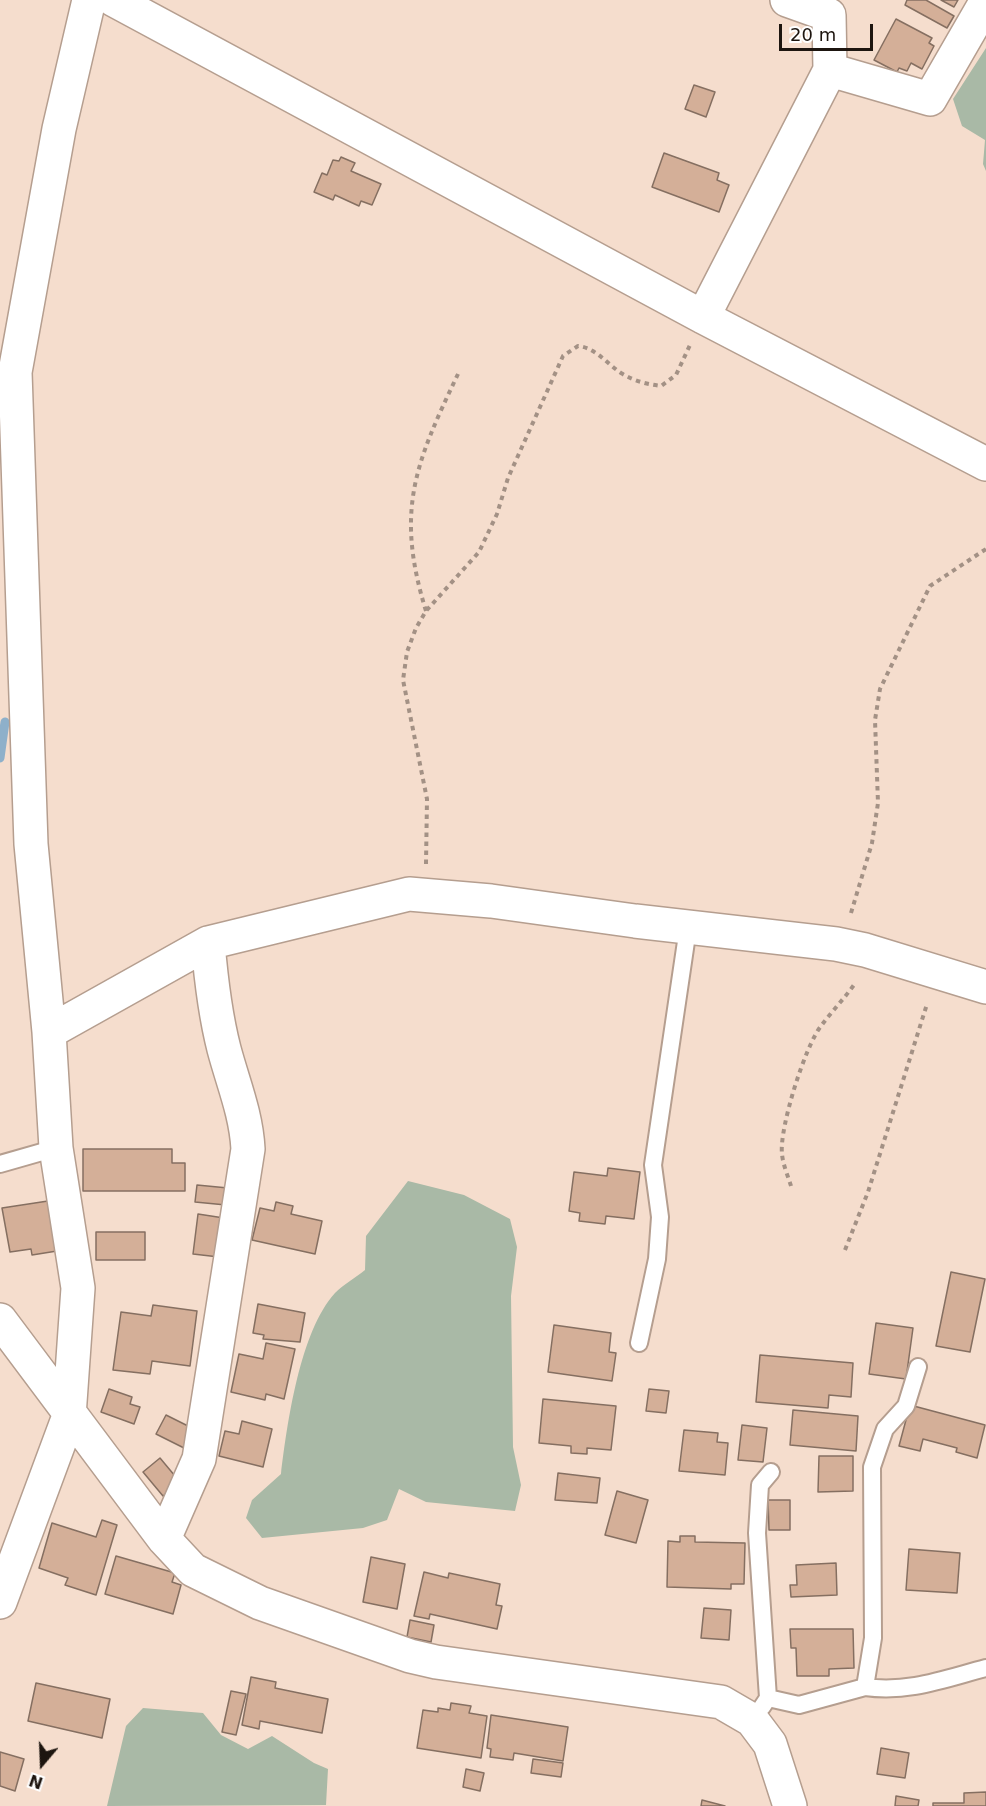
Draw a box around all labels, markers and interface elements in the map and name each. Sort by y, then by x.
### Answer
scale bar [782,12,876,50]
text: 20 m [790,24,836,45]
north arrow [12,1734,72,1794]
text: N [27,1770,45,1793]

